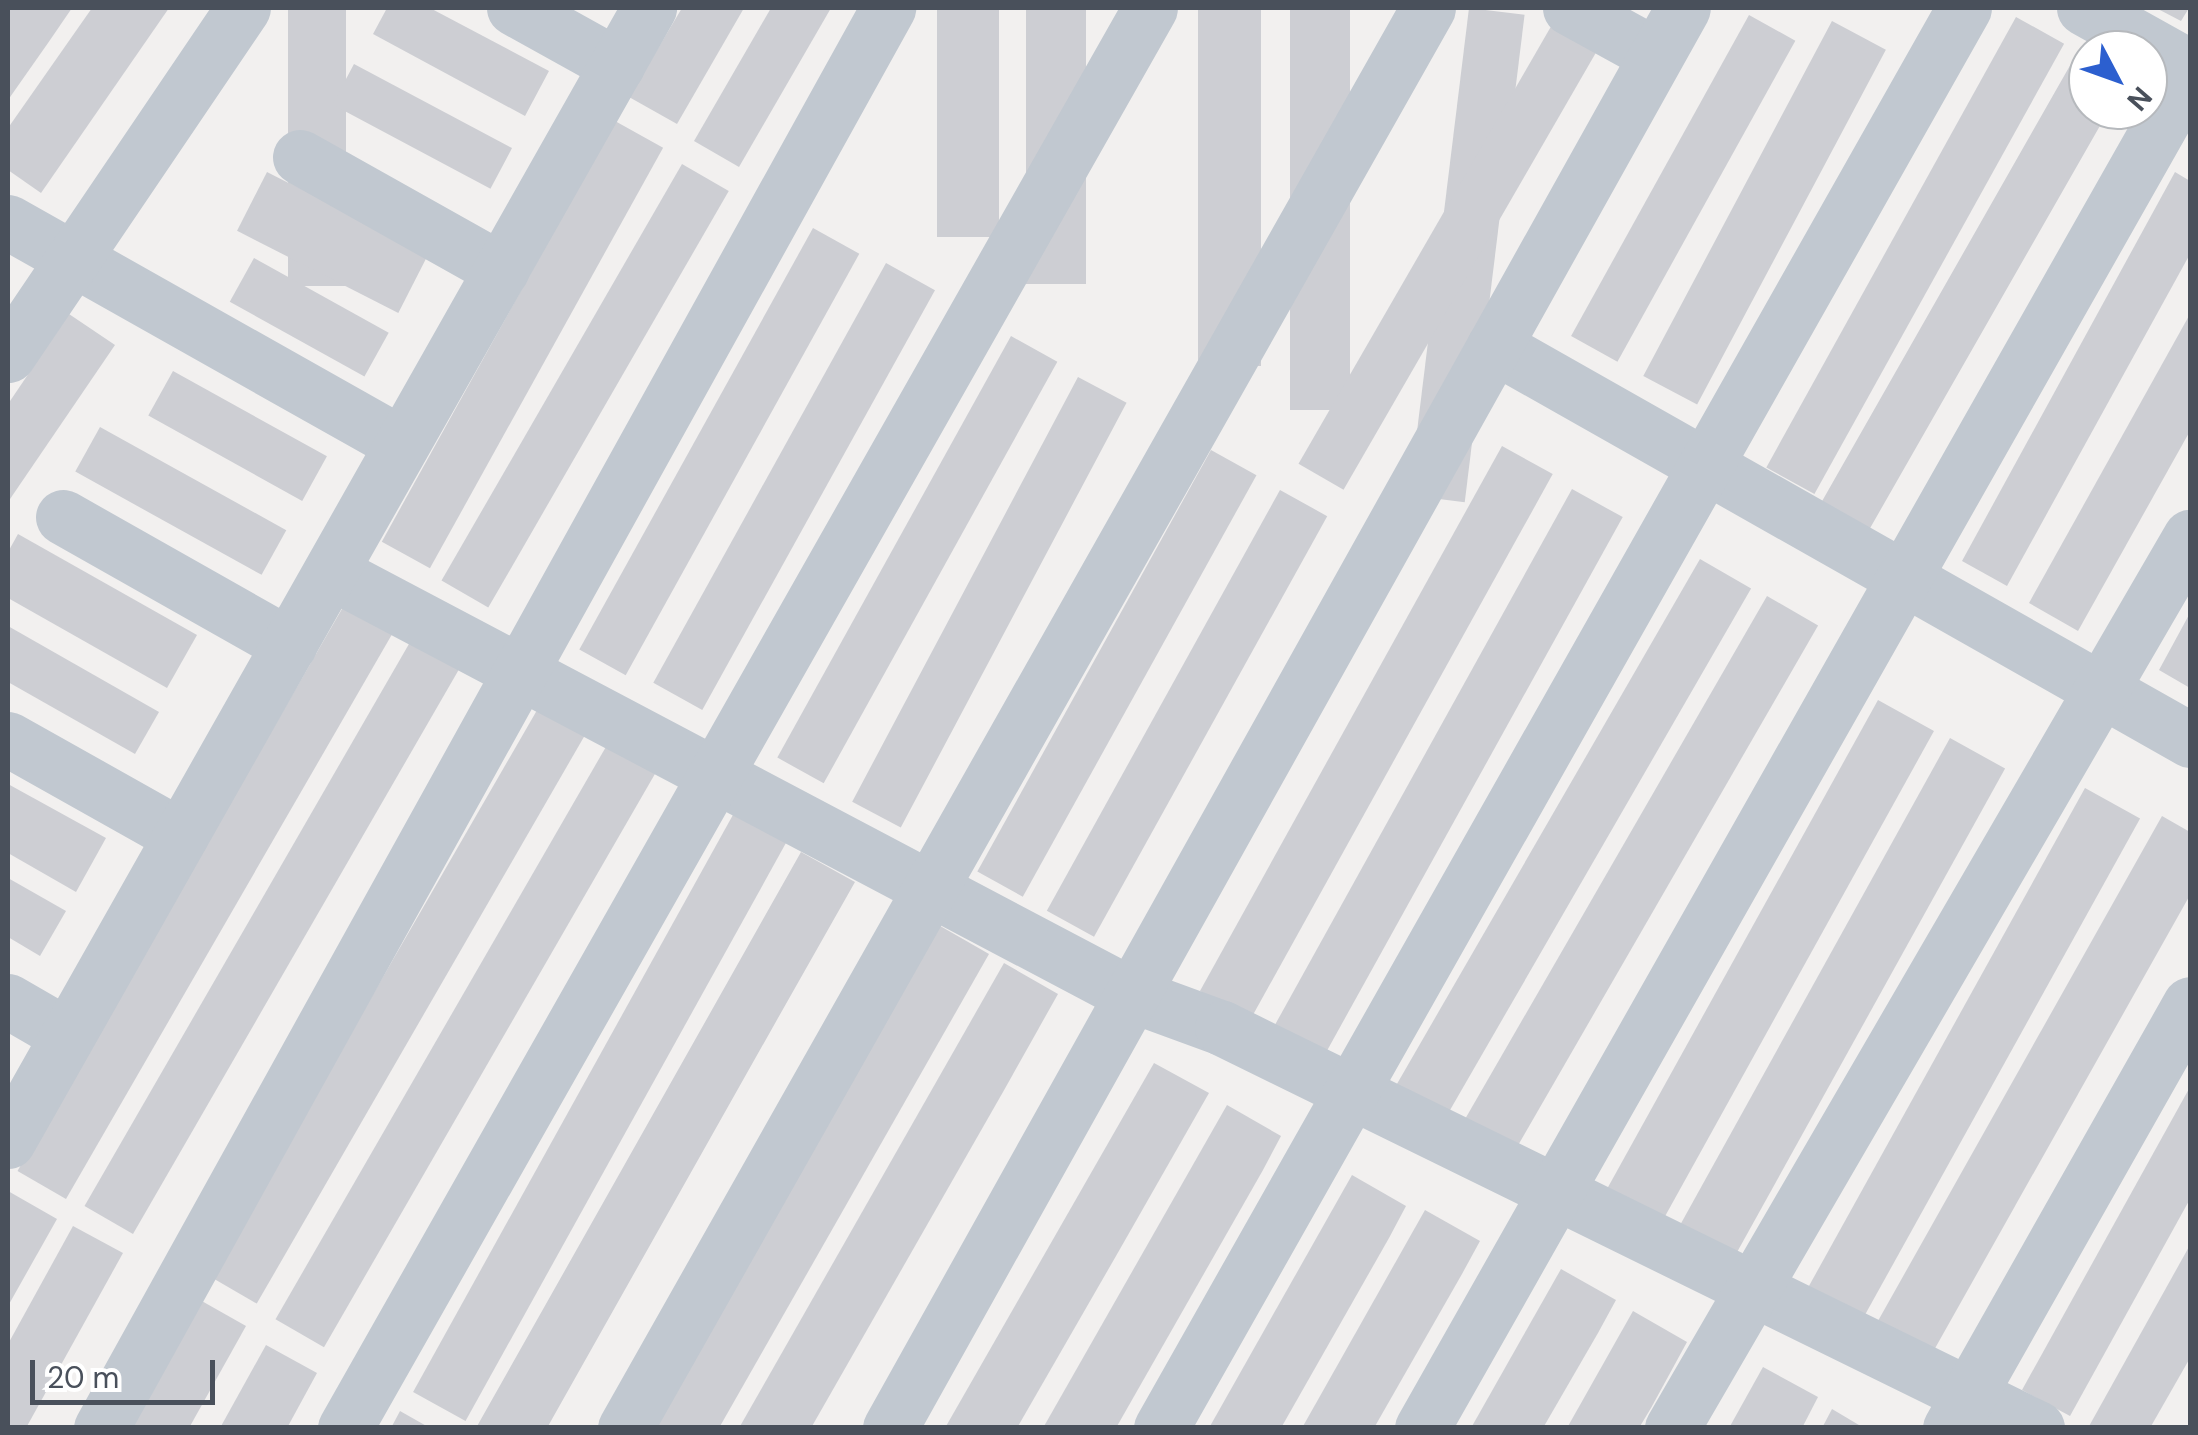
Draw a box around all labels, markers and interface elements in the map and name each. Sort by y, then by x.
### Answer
north arrow [2068,30,2168,130]
text: N [2119,79,2160,119]
scale bar [35,1340,220,1402]
text: 20 m [47,1358,119,1397]

